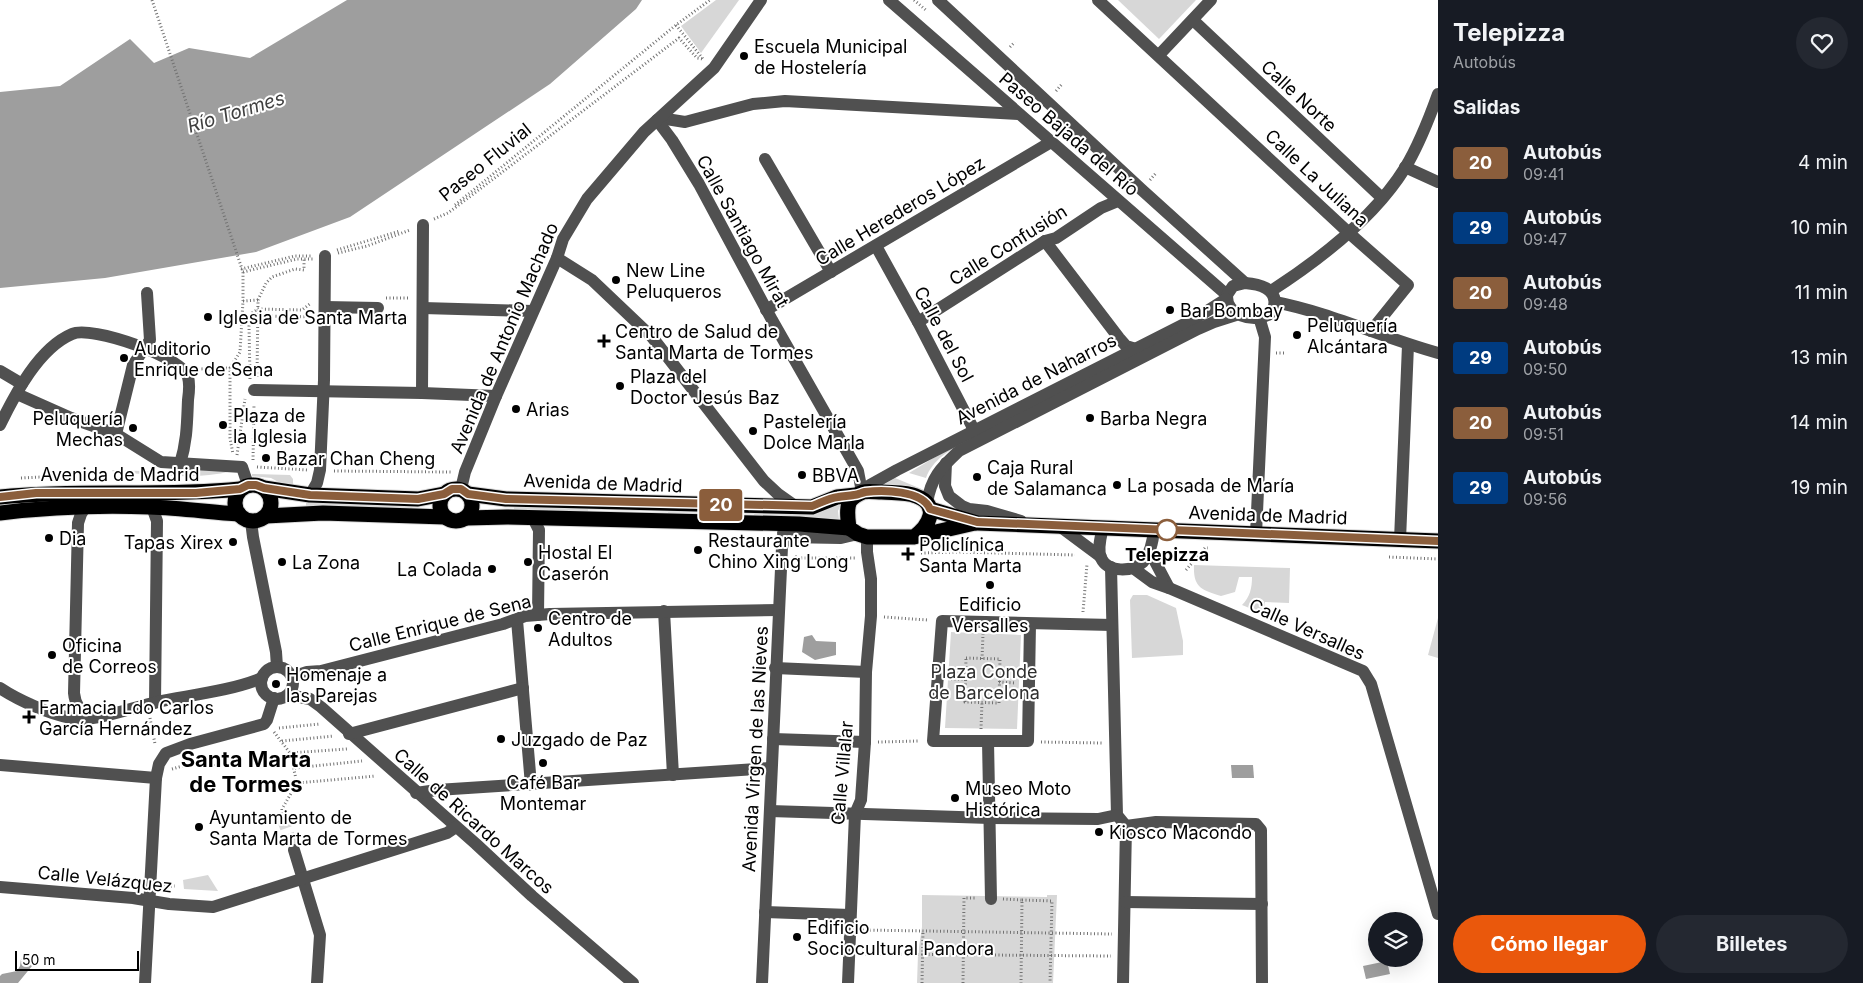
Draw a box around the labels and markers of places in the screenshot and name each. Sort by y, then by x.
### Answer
place label: Escuela Municipal de Hostelería [754,36,907,78]
marker: Escuela Municipal de Hostelería [738,50,750,62]
place label: New Line Peluqueros [626,260,722,302]
marker: New Line Peluqueros [610,274,622,286]
place label: Bar Bombay [1180,300,1283,321]
marker: Bar Bombay [1164,304,1176,316]
place label: Iglesia de Santa Marta [218,307,407,328]
marker: Iglesia de Santa Marta [202,311,214,323]
place label: Peluquería Alcántara [1307,315,1398,357]
place label: Centro de Salud de Santa Marta de Tormes [615,321,813,363]
marker: Peluquería Alcántara [1291,329,1303,341]
marker: Centro de Salud de Santa Marta de Tormes [597,334,611,348]
place label: Auditorio Enrique de Sena [134,338,273,380]
marker: Auditorio Enrique de Sena [118,352,130,364]
place label: Plaza del Doctor Jesús Baz [630,366,780,408]
marker: Plaza del Doctor Jesús Baz [614,380,626,392]
place label: Arias [526,399,569,420]
marker: Arias [510,403,522,415]
place label: Plaza de la Iglesia [233,405,307,447]
place label: Peluquería Mechas [32,408,123,450]
place label: Barba Negra [1100,408,1207,429]
place label: Pastelería Dolce Marla [763,411,865,453]
marker: Barba Negra [1084,412,1096,424]
marker: Plaza de la Iglesia [217,419,229,431]
marker: Peluquería Mechas [127,422,139,434]
marker: Pastelería Dolce Marla [747,425,759,437]
place label: Bazar Chan Cheng [276,448,435,469]
marker: Bazar Chan Cheng [260,452,272,464]
place label: Caja Rural de Salamanca [987,457,1107,499]
place label: BBVA [812,465,859,486]
marker: BBVA [796,469,808,481]
marker: Caja Rural de Salamanca [971,471,983,483]
place label: La posada de María [1127,475,1294,496]
marker: La posada de María [1111,479,1123,491]
marker: Telepizza [1156,519,1178,541]
place label: Dia [59,528,86,549]
place label: Restaurante Chino Xing Long [708,530,849,572]
marker: Dia [43,532,55,544]
place label: Tapas Xirex [124,532,223,553]
place label: Policlínica Santa Marta [919,534,1022,576]
marker: Tapas Xirex [227,536,239,548]
place label: Hostal El Caserón [538,542,612,584]
marker: Restaurante Chino Xing Long [692,544,704,556]
place label: Telepizza [1125,544,1209,565]
marker: Policlínica Santa Marta [901,547,915,561]
place label: La Zona [292,552,360,573]
marker: La Zona [276,556,288,568]
marker: Hostal El Caserón [522,556,534,568]
place label: La Colada [397,559,482,580]
marker: La Colada [486,563,498,575]
marker: Edificio Versalles [984,579,996,591]
place label: Edificio Versalles [951,594,1029,636]
place label: Centro de Adultos [548,608,632,650]
marker: Centro de Adultos [532,622,544,634]
place label: Oficina de Correos [62,635,157,677]
marker: Oficina de Correos [46,649,58,661]
place label: Homenaje a las Parejas [286,664,387,706]
marker: Homenaje a las Parejas [270,678,282,690]
place label: Farmacia Ldo Carlos García Hernández [39,697,214,739]
marker: Farmacia Ldo Carlos García Hernández [23,711,35,723]
place label: Juzgado de Paz [511,729,648,750]
marker: Juzgado de Paz [495,733,507,745]
marker: Café Bar Montemar [537,757,549,769]
place label: Café Bar Montemar [500,772,586,814]
place label: Museo Moto Histórica [965,778,1071,820]
marker: Museo Moto Histórica [949,792,961,804]
place label: Ayuntamiento de Santa Marta de Tormes [209,807,407,849]
marker: Ayuntamiento de Santa Marta de Tormes [193,821,205,833]
place label: Kiosco Macondo [1109,822,1252,843]
marker: Kiosco Macondo [1093,826,1105,838]
place label: Edificio Sociocultural Pandora [807,917,994,959]
marker: Edificio Sociocultural Pandora [791,931,803,943]

